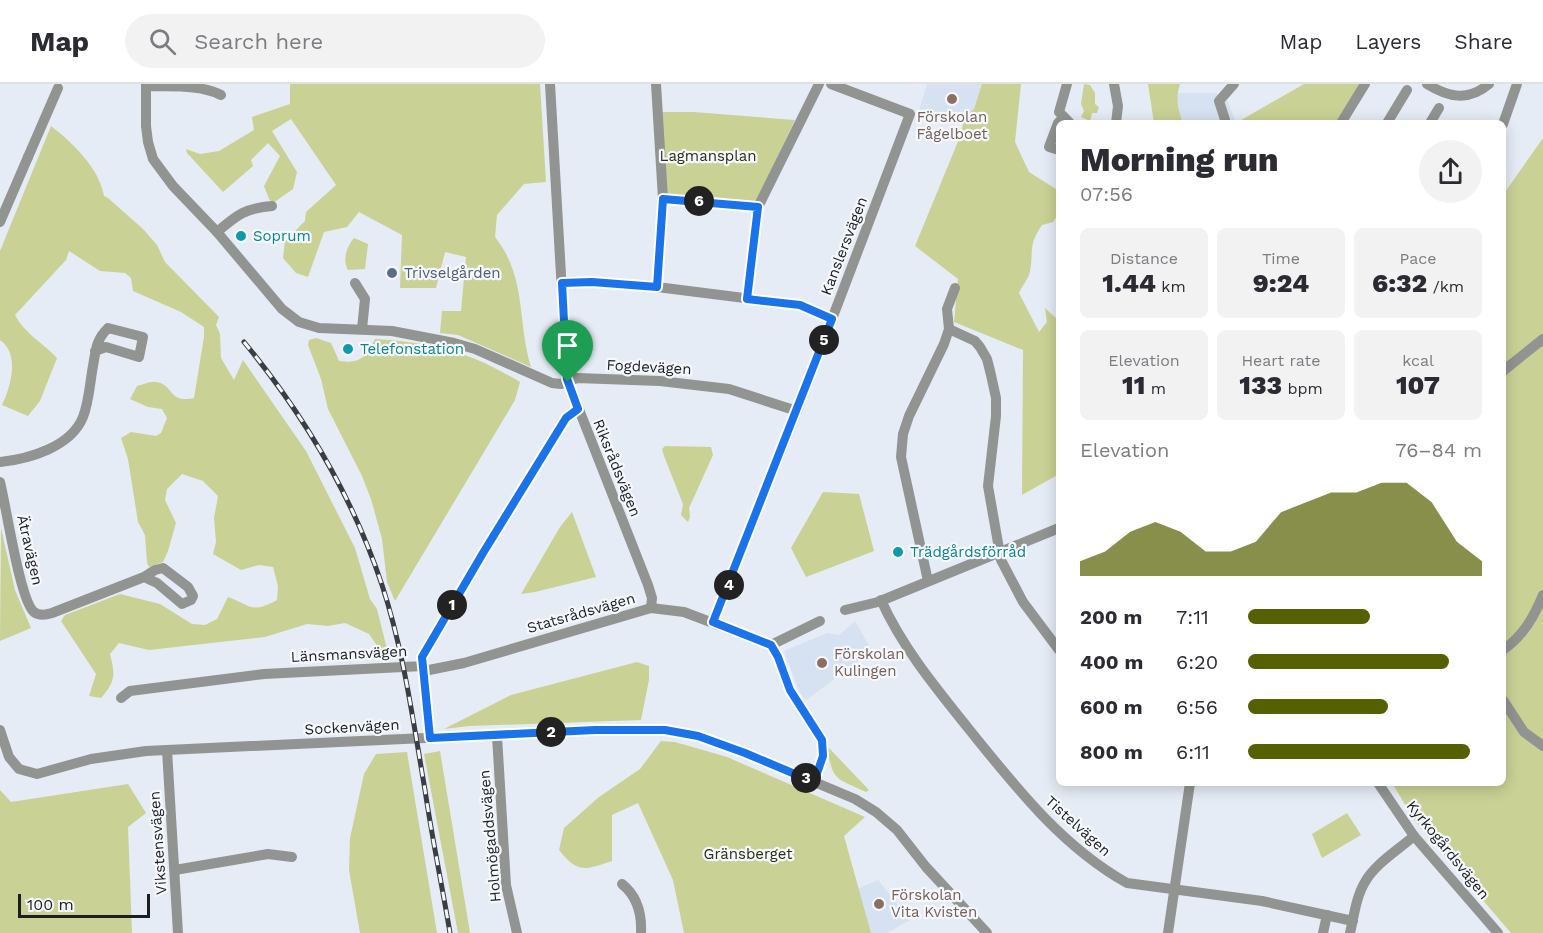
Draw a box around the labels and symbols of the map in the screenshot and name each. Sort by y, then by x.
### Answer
marker: Förskolan Fågelboet [945,92,959,106]
place label: Förskolan Fågelboet [916,108,988,143]
park label: Lagmansplan [659,147,757,165]
pin: 6 [684,186,714,216]
street label: Kanslersvägen [817,194,871,298]
place label: Soprum [253,227,311,245]
marker: Soprum [234,229,248,243]
place label: Trivselgården [404,264,501,282]
marker: Trivselgården [385,266,399,280]
pin [542,320,593,382]
pin: 5 [809,325,839,355]
place label: Telefonstation [360,340,464,358]
marker: Telefonstation [341,342,355,356]
street label: Fogdevägen [606,356,692,378]
street label: Riksrådsvägen [589,417,645,519]
street label: Ätravägen [13,513,47,587]
place label: Trädgårdsförråd [910,543,1026,561]
marker: Trädgårdsförråd [891,545,905,559]
pin: 4 [714,570,744,600]
street label: Statsrådsvägen [525,589,637,637]
pin: 1 [437,590,467,620]
street label: Länsmansvägen [290,642,408,666]
place label: Förskolan Kulingen [834,645,905,680]
marker: Förskolan Kulingen [815,656,829,670]
street label: Sockenvägen [304,716,400,738]
pin: 2 [536,717,566,747]
pin: 3 [791,763,821,793]
street label: Holmögaddsvägen [475,769,505,903]
street label: Vikstensvägen [145,791,171,895]
street label: Tistelvägen [1042,792,1114,860]
street label: Kyrkogårdsvägen [1403,797,1493,903]
park label: Gränsberget [704,845,793,863]
place label: Förskolan Vita Kvisten [891,886,977,921]
scale bar [18,891,150,918]
marker: Förskolan Vita Kvisten [872,897,886,911]

